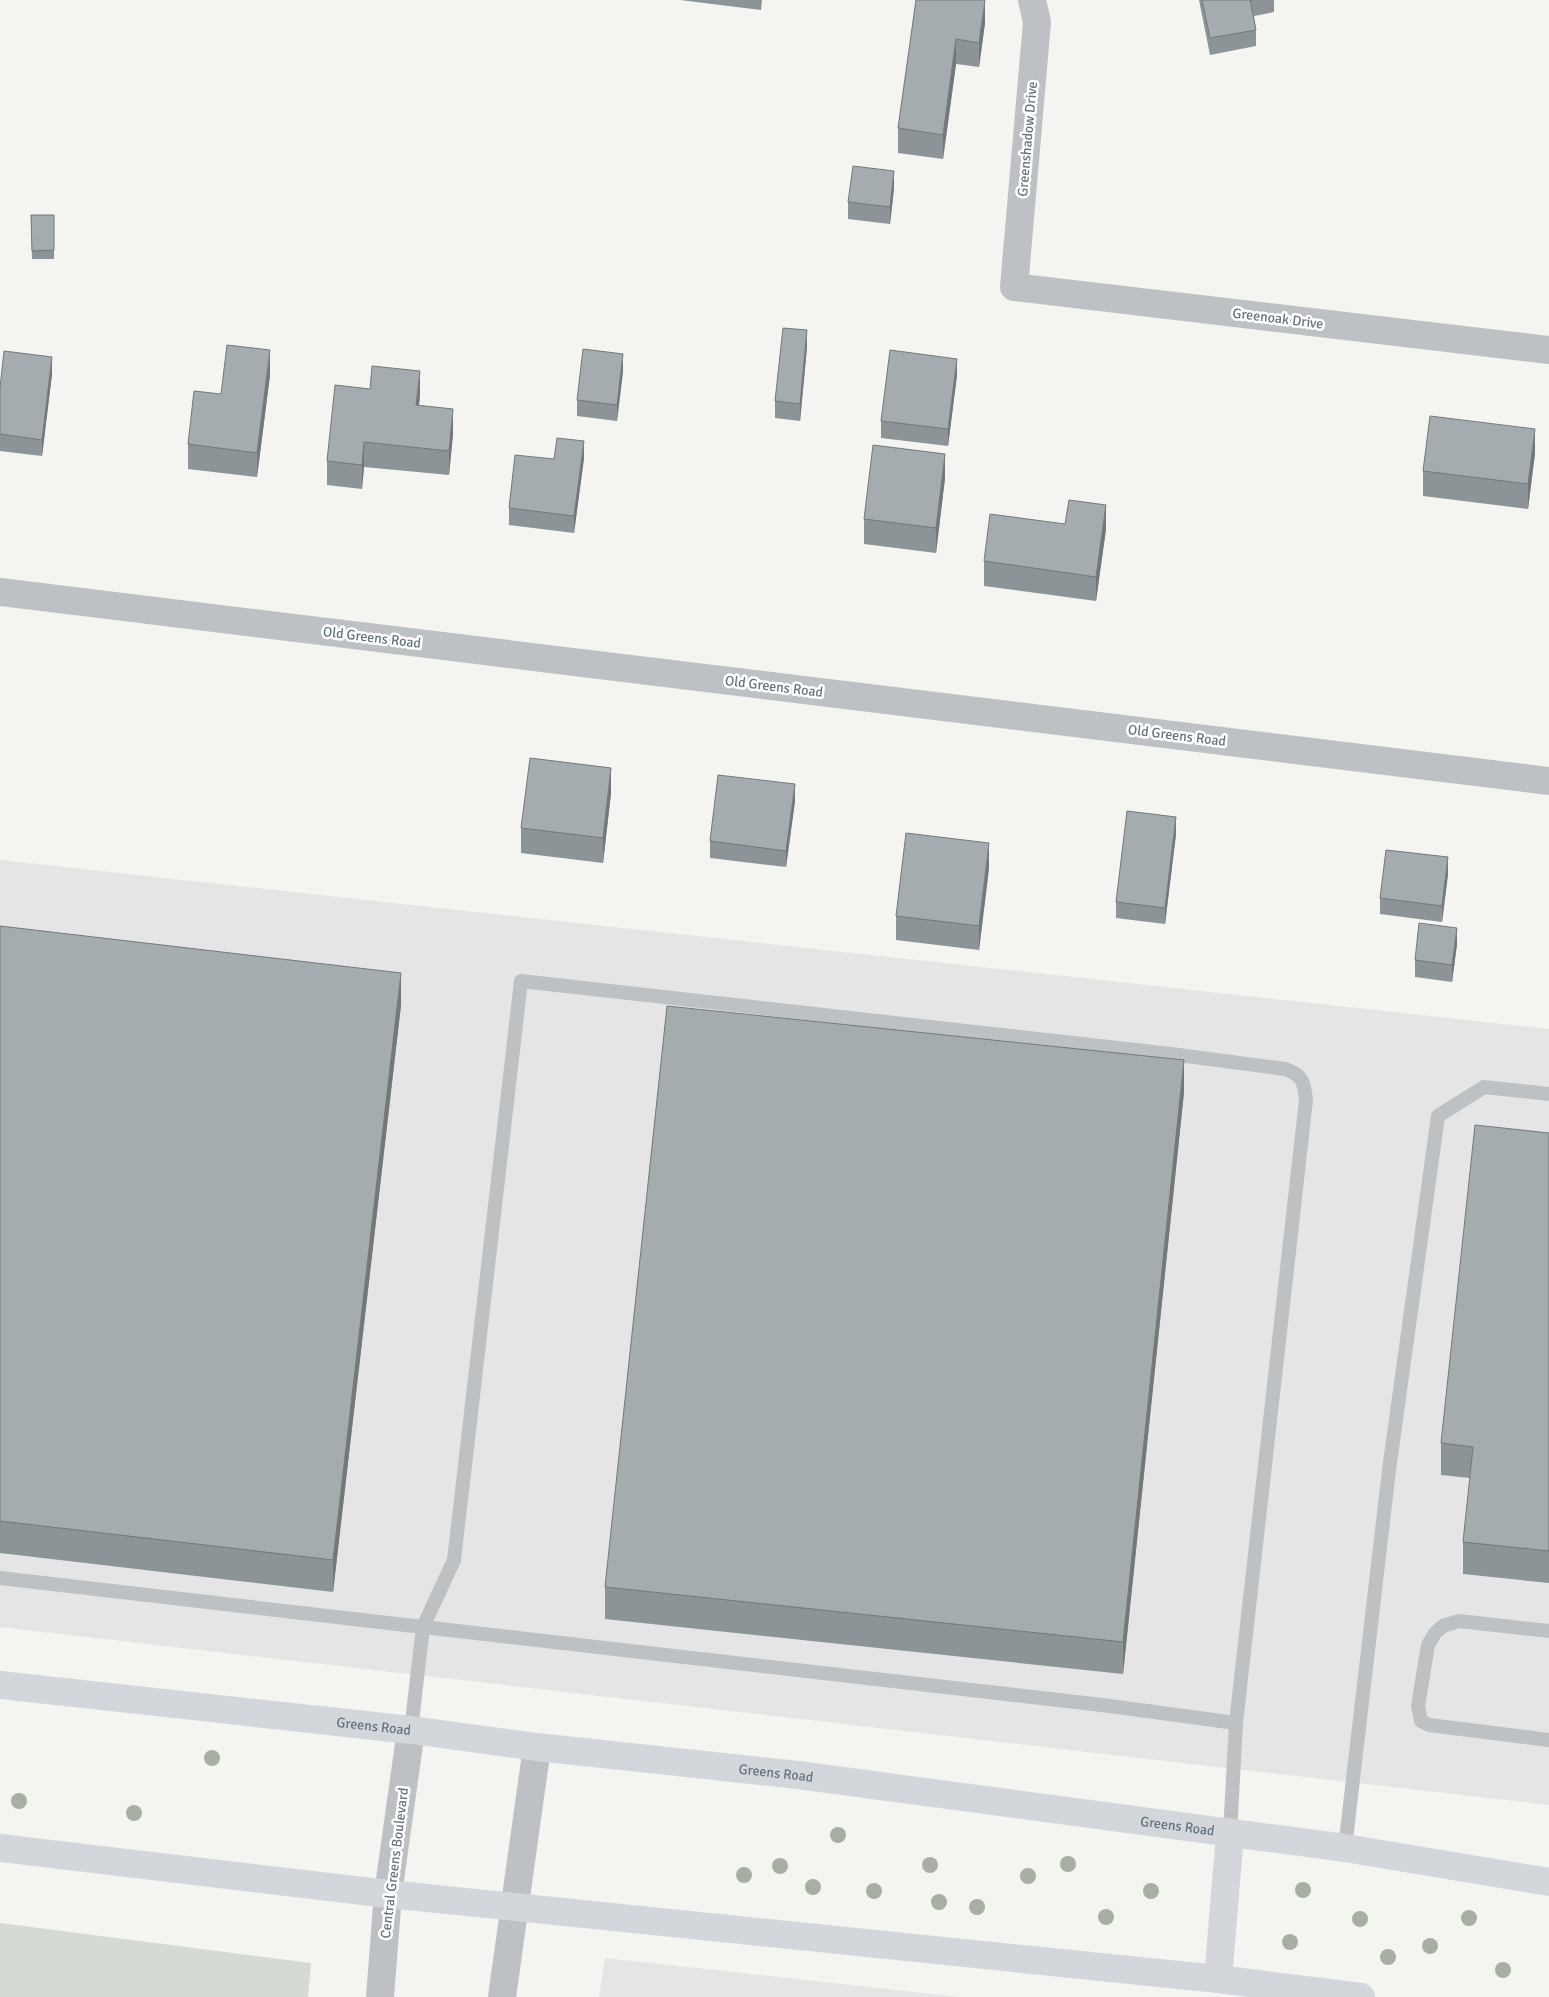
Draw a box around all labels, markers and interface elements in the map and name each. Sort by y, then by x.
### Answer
street label: Greenshadow Drive [1014,81,1041,197]
street label: Greenoak Drive [1232,304,1324,332]
street label: Old Greens Road [322,623,422,652]
street label: Old Greens Road [724,672,824,701]
street label: Old Greens Road [1127,721,1227,750]
street label: Greens Road [336,1714,412,1739]
street label: Greens Road [738,1761,814,1786]
street label: Central Greens Boulevard [377,1787,412,1940]
street label: Greens Road [1139,1813,1216,1840]

